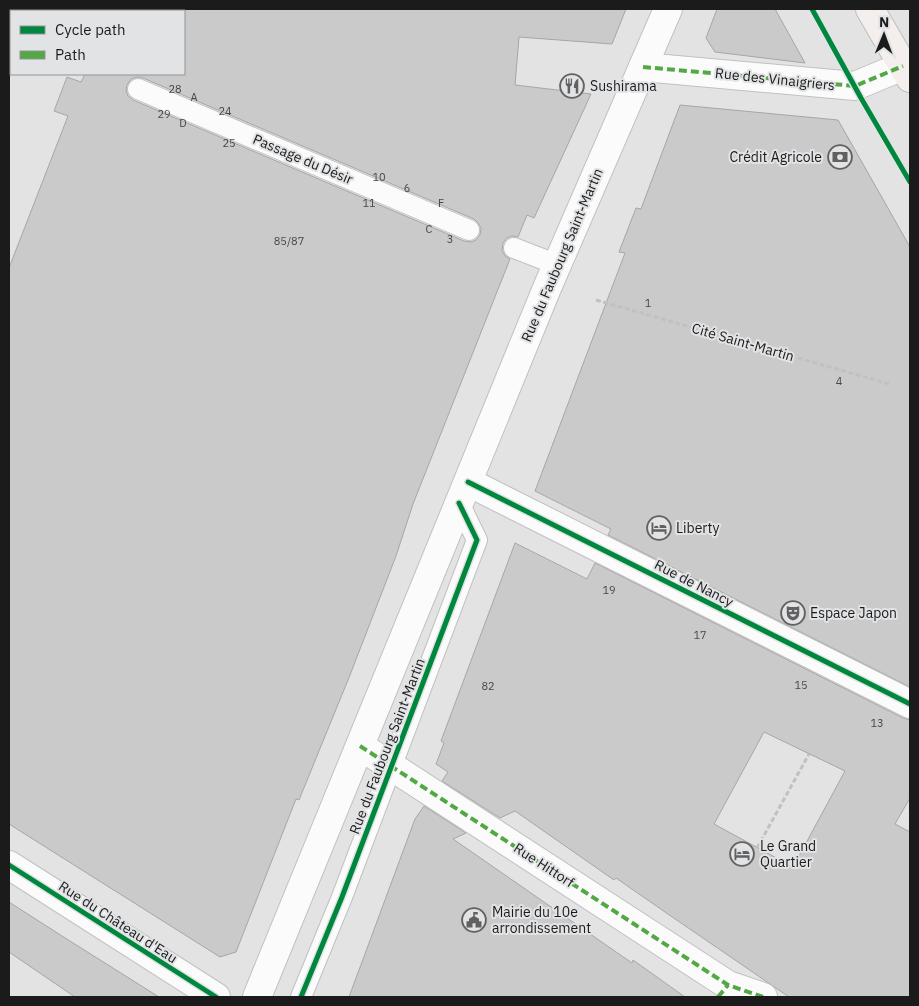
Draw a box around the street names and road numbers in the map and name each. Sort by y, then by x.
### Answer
street label: Rue des Vinaigriers [714,64,836,94]
street label: Passage du Désir [250,130,356,188]
street label: Rue du Faubourg Saint-Martin [517,165,607,345]
street label: Cité Saint-Martin [690,319,796,365]
street label: Rue de Nancy [651,555,737,611]
street label: Rue du Faubourg Saint-Martin [345,655,429,837]
street label: Rue Hittorf [510,839,578,891]
street label: Rue du Château d'Eau [55,877,181,967]

